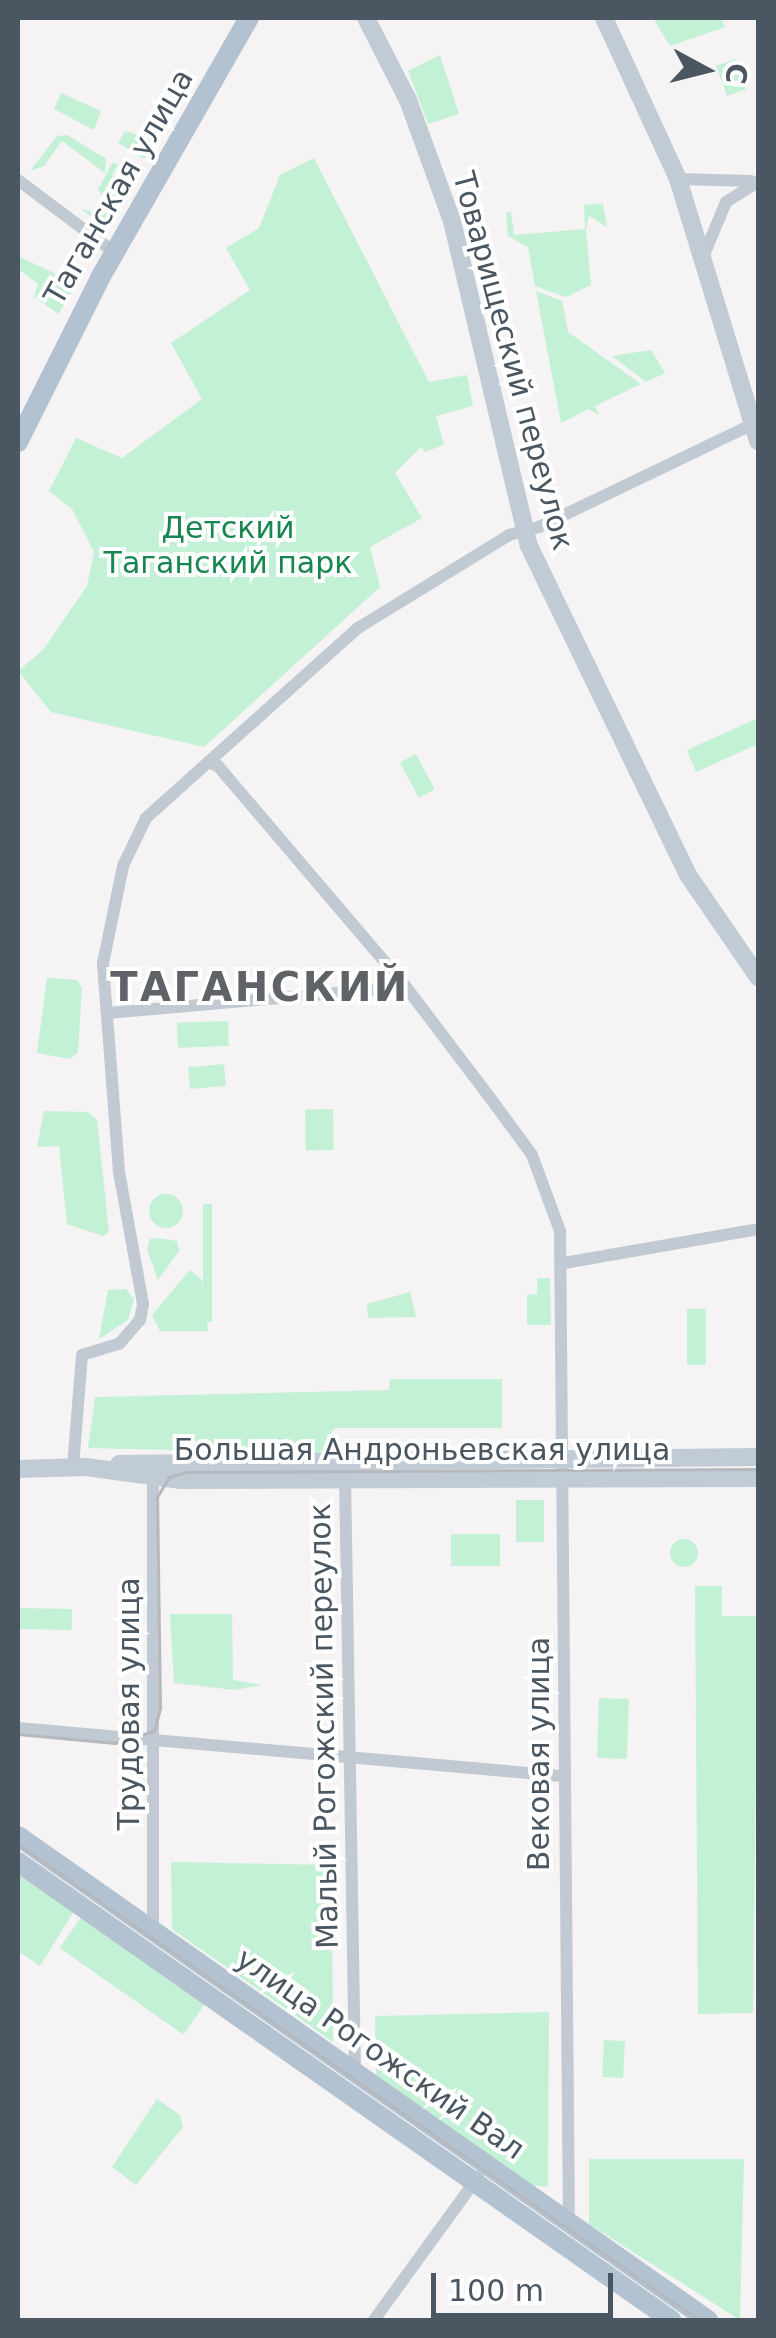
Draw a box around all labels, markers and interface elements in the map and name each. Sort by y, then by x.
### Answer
north arrow [656,20,756,120]
text: С [719,62,754,86]
street label: Таганская улица [37,63,201,311]
street label: Товарищеский переулок [445,168,581,554]
park label: Детский Таганский парк [104,510,352,580]
district label: ТАГАНСКИЙ [110,963,410,1011]
street label: Большая Андроньевская улица [174,1432,670,1468]
street label: Малый Рогожский переулок [302,1503,346,1949]
street label: Трудовая улица [111,1577,147,1831]
street label: Вековая улица [521,1637,557,1871]
street label: улица Рогожский Вал [229,1941,531,2167]
scale bar [436,2253,618,2315]
text: 100 m [448,2273,544,2308]

